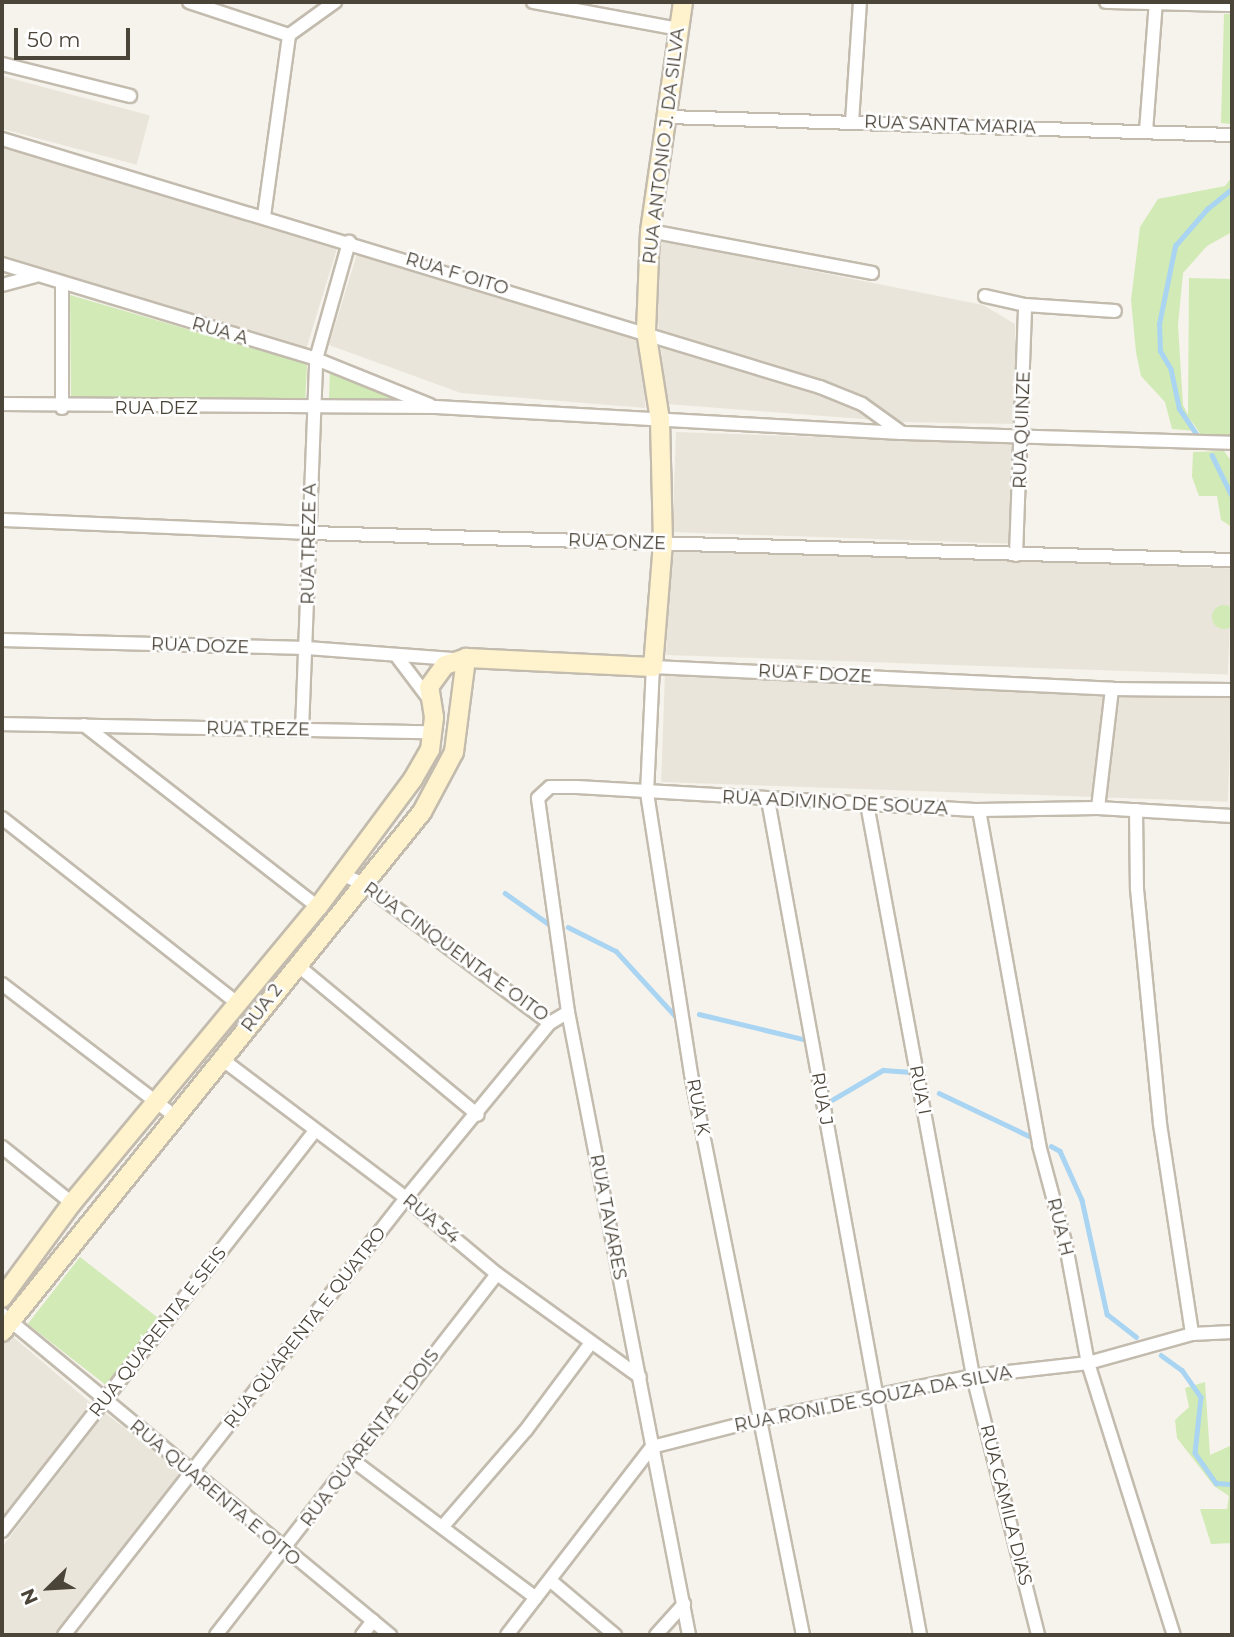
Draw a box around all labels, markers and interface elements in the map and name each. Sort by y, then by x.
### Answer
scale bar [18,14,133,58]
text: 50 m [27,27,81,52]
street label: RUA ANTONIO J. DA SILVA [639,27,689,265]
street label: RUA SANTA MARIA [864,111,1036,139]
street label: RUA F OITO [403,248,511,300]
street label: RUA A [189,313,251,349]
street label: RUA QUINZE [1009,371,1035,489]
street label: RUA DEZ [114,397,198,419]
street label: RUA TREZE A [297,483,321,605]
street label: RUA ONZE [568,529,666,555]
street label: RUA DOZE [151,633,249,659]
street label: RUA F DOZE [757,660,873,688]
street label: RUA TREZE [206,717,310,741]
street label: RUA ADIVINO DE SOUZA [721,786,949,820]
street label: RUA CINQUENTA E OITO [359,878,553,1026]
street label: RUA 2 [237,980,287,1036]
street label: RUA I [905,1063,935,1117]
street label: RUA J [807,1071,837,1127]
street label: RUA K [682,1077,714,1137]
street label: RUA TAVARES [585,1152,631,1282]
street label: RUA 54 [398,1190,464,1248]
street label: RUA H [1042,1196,1078,1258]
street label: RUA QUARENTA E QUATRO [219,1223,391,1433]
street label: RUA QUARENTA E SEIS [85,1243,231,1421]
street label: RUA QUARENTA E DOIS [296,1345,444,1531]
street label: RUA RONI DE SOUZA DA SILVA [732,1361,1014,1437]
street label: RUA QUARENTA E OITO [125,1415,305,1571]
street label: RUA CAMILA DIAS [976,1422,1036,1588]
north arrow [14,1553,84,1623]
text: N [16,1585,43,1608]

